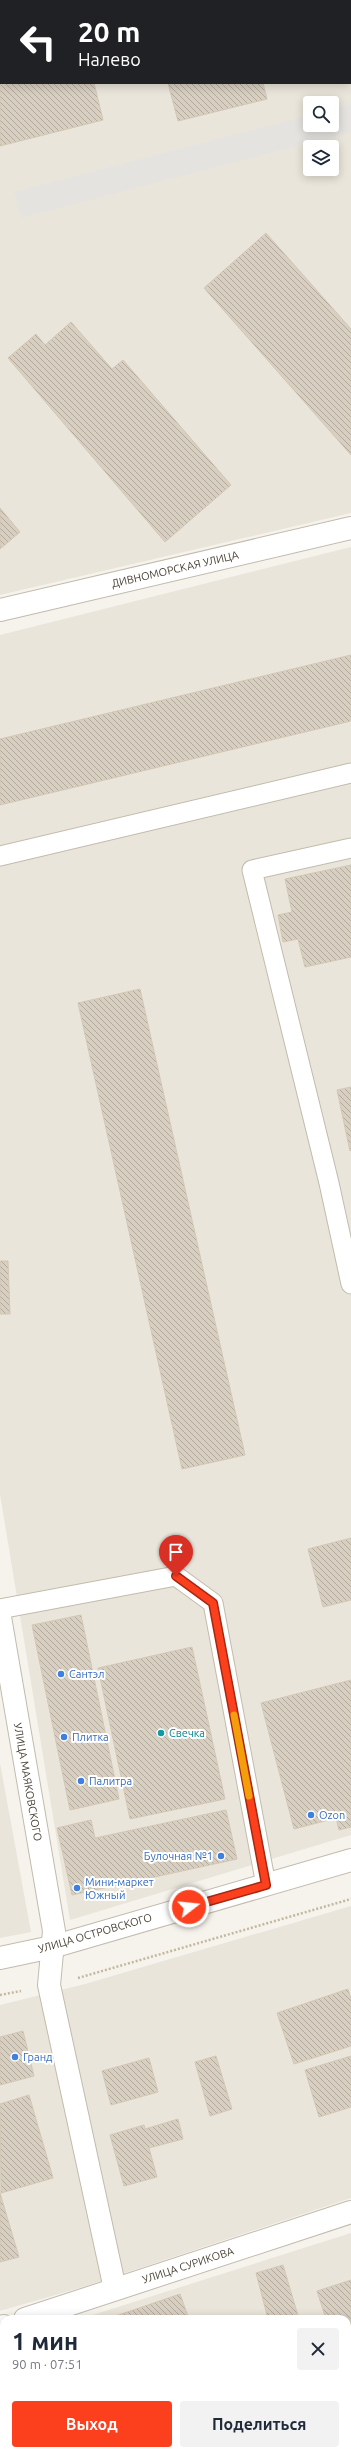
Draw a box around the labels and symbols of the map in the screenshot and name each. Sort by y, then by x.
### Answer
street label: ДИВНОМОРСКАЯ УЛИЦА [110,548,241,589]
pin [159,1535,193,1576]
place label: Сантэл [69,1668,104,1680]
marker: Сантэл [56,1669,66,1679]
street label: УЛИЦА МАЯКОВСКОГО [12,1722,44,1842]
place label: Свечка [169,1727,205,1739]
marker: Свечка [156,1728,166,1738]
place label: Плитка [72,1731,109,1743]
marker: Плитка [59,1732,69,1742]
place label: Палитра [89,1775,132,1787]
marker: Палитра [76,1776,86,1786]
place label: Ozon [319,1809,345,1821]
marker: Ozon [306,1810,316,1820]
place label: Булочная №1 [144,1850,213,1862]
marker: Булочная №1 [216,1851,226,1861]
place label: Мини-маркет Южный [85,1876,154,1901]
marker: Мини-маркет Южный [72,1883,82,1893]
position arrow [168,1886,210,1928]
street label: УЛИЦА ОСТРОВСКОГО [37,1911,153,1955]
place label: Гранд [23,2051,53,2063]
marker: Гранд [10,2052,20,2062]
street label: УЛИЦА СУРИКОВА [141,2244,236,2285]

